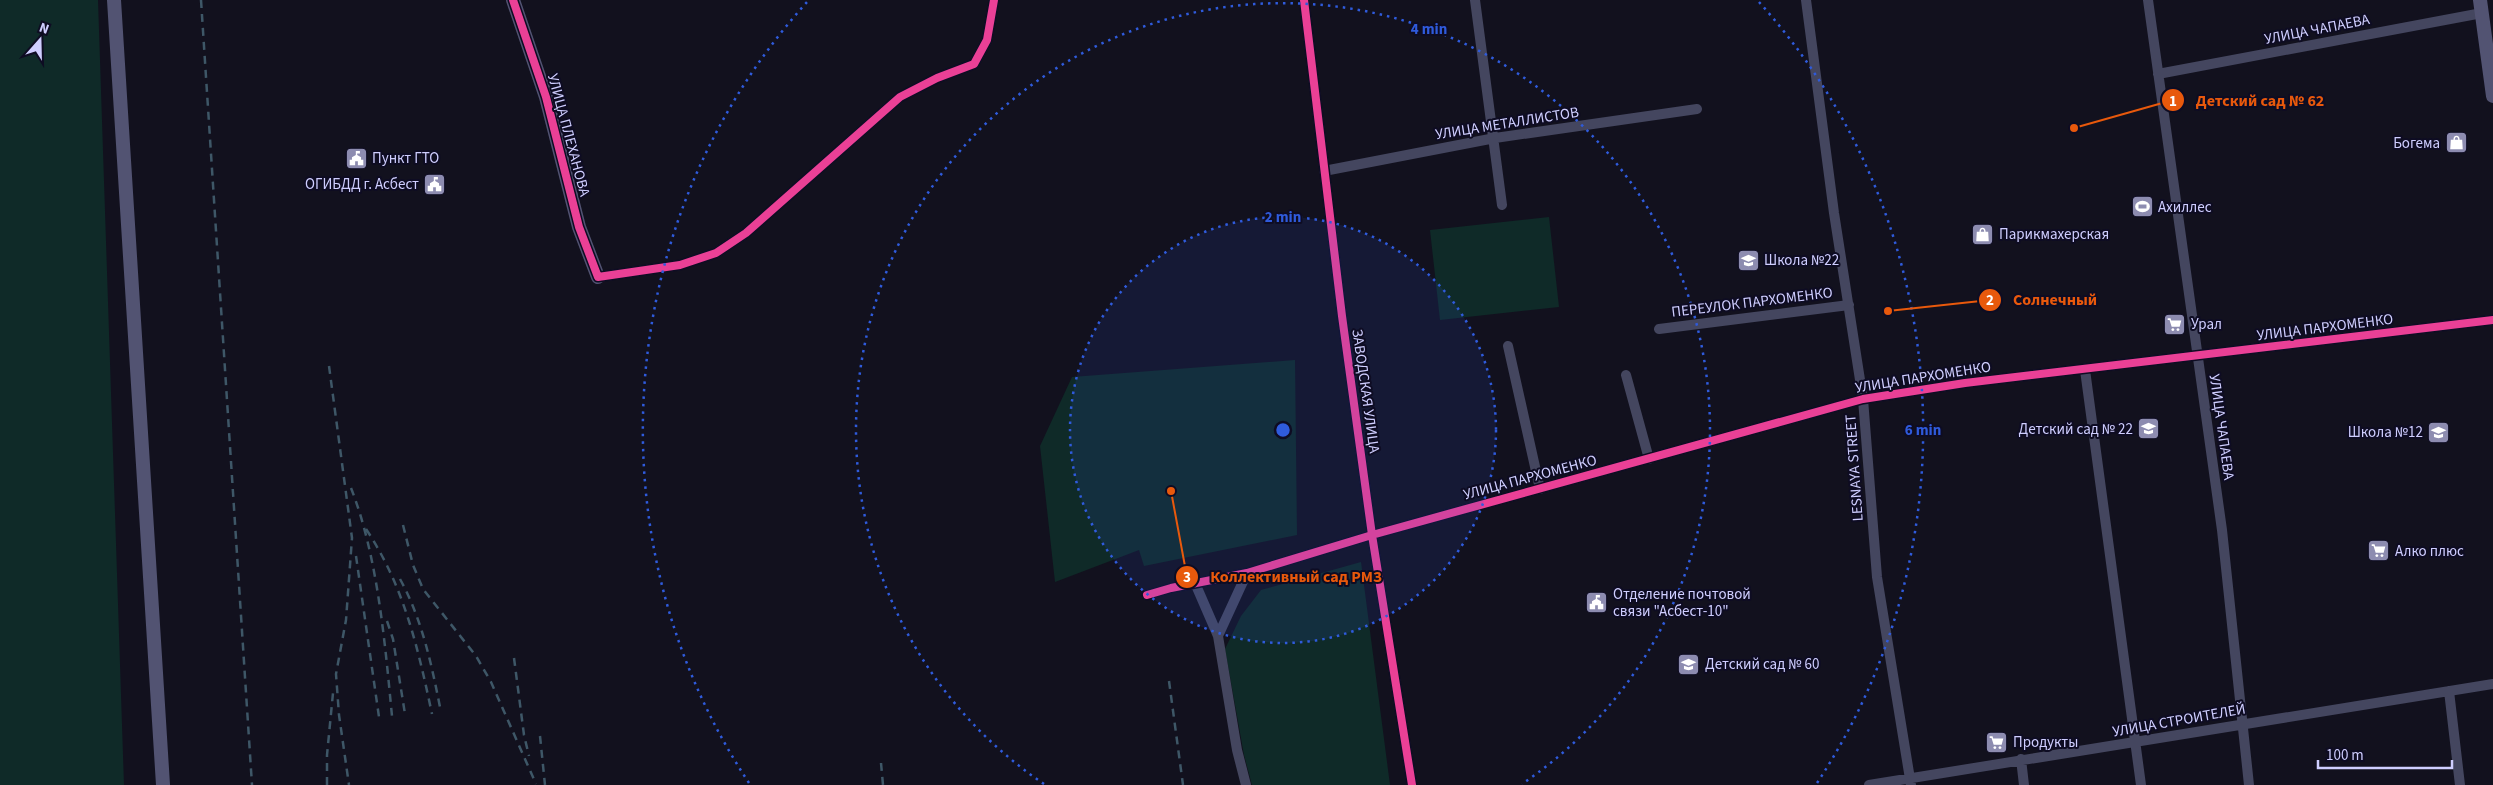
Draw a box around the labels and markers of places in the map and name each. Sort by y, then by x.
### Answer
callout: Детский сад № 62 [2160,85,2334,116]
shop icon: Богема [2444,131,2468,155]
place label: Богема [2393,133,2440,154]
public building icon: Пункт ГТО [344,146,368,170]
place label: Пункт ГТО [372,148,439,169]
public building icon: ОГИБДД г. Асбест [423,172,447,196]
place label: ОГИБДД г. Асбест [305,174,419,195]
sports icon: Ахиллес [2130,195,2154,219]
place label: Ахиллес [2158,197,2212,218]
shop icon: Парикмахерская [1971,222,1995,246]
place label: Парикмахерская [1999,224,2109,245]
school or university icon: Школа №22 [1736,248,1760,272]
place label: Школа №22 [1764,250,1839,271]
callout: Солнечный [1978,284,2107,315]
supermarket icon: Урал [2163,312,2187,336]
place label: Урал [2191,314,2222,335]
school or university icon: Детский сад № 22 [2137,417,2161,441]
place label: Детский сад № 22 [2019,419,2133,440]
school or university icon: Школа №12 [2427,420,2451,444]
centre of rings [1274,421,1292,439]
place label: Школа №12 [2348,422,2423,443]
supermarket icon: Алко плюс [2367,539,2391,563]
place label: Алко плюс [2395,541,2464,562]
callout: Коллективный сад РМЗ [1175,561,1392,592]
place label: Отделение почтовой связи "Асбест-10" [1613,584,1751,622]
public building icon: Отделение почтовой связи "Асбест-10" [1585,591,1609,615]
school or university icon: Детский сад № 60 [1677,652,1701,676]
place label: Детский сад № 60 [1705,654,1819,675]
supermarket icon: Продукты [1985,730,2009,754]
place label: Продукты [2013,732,2078,753]

